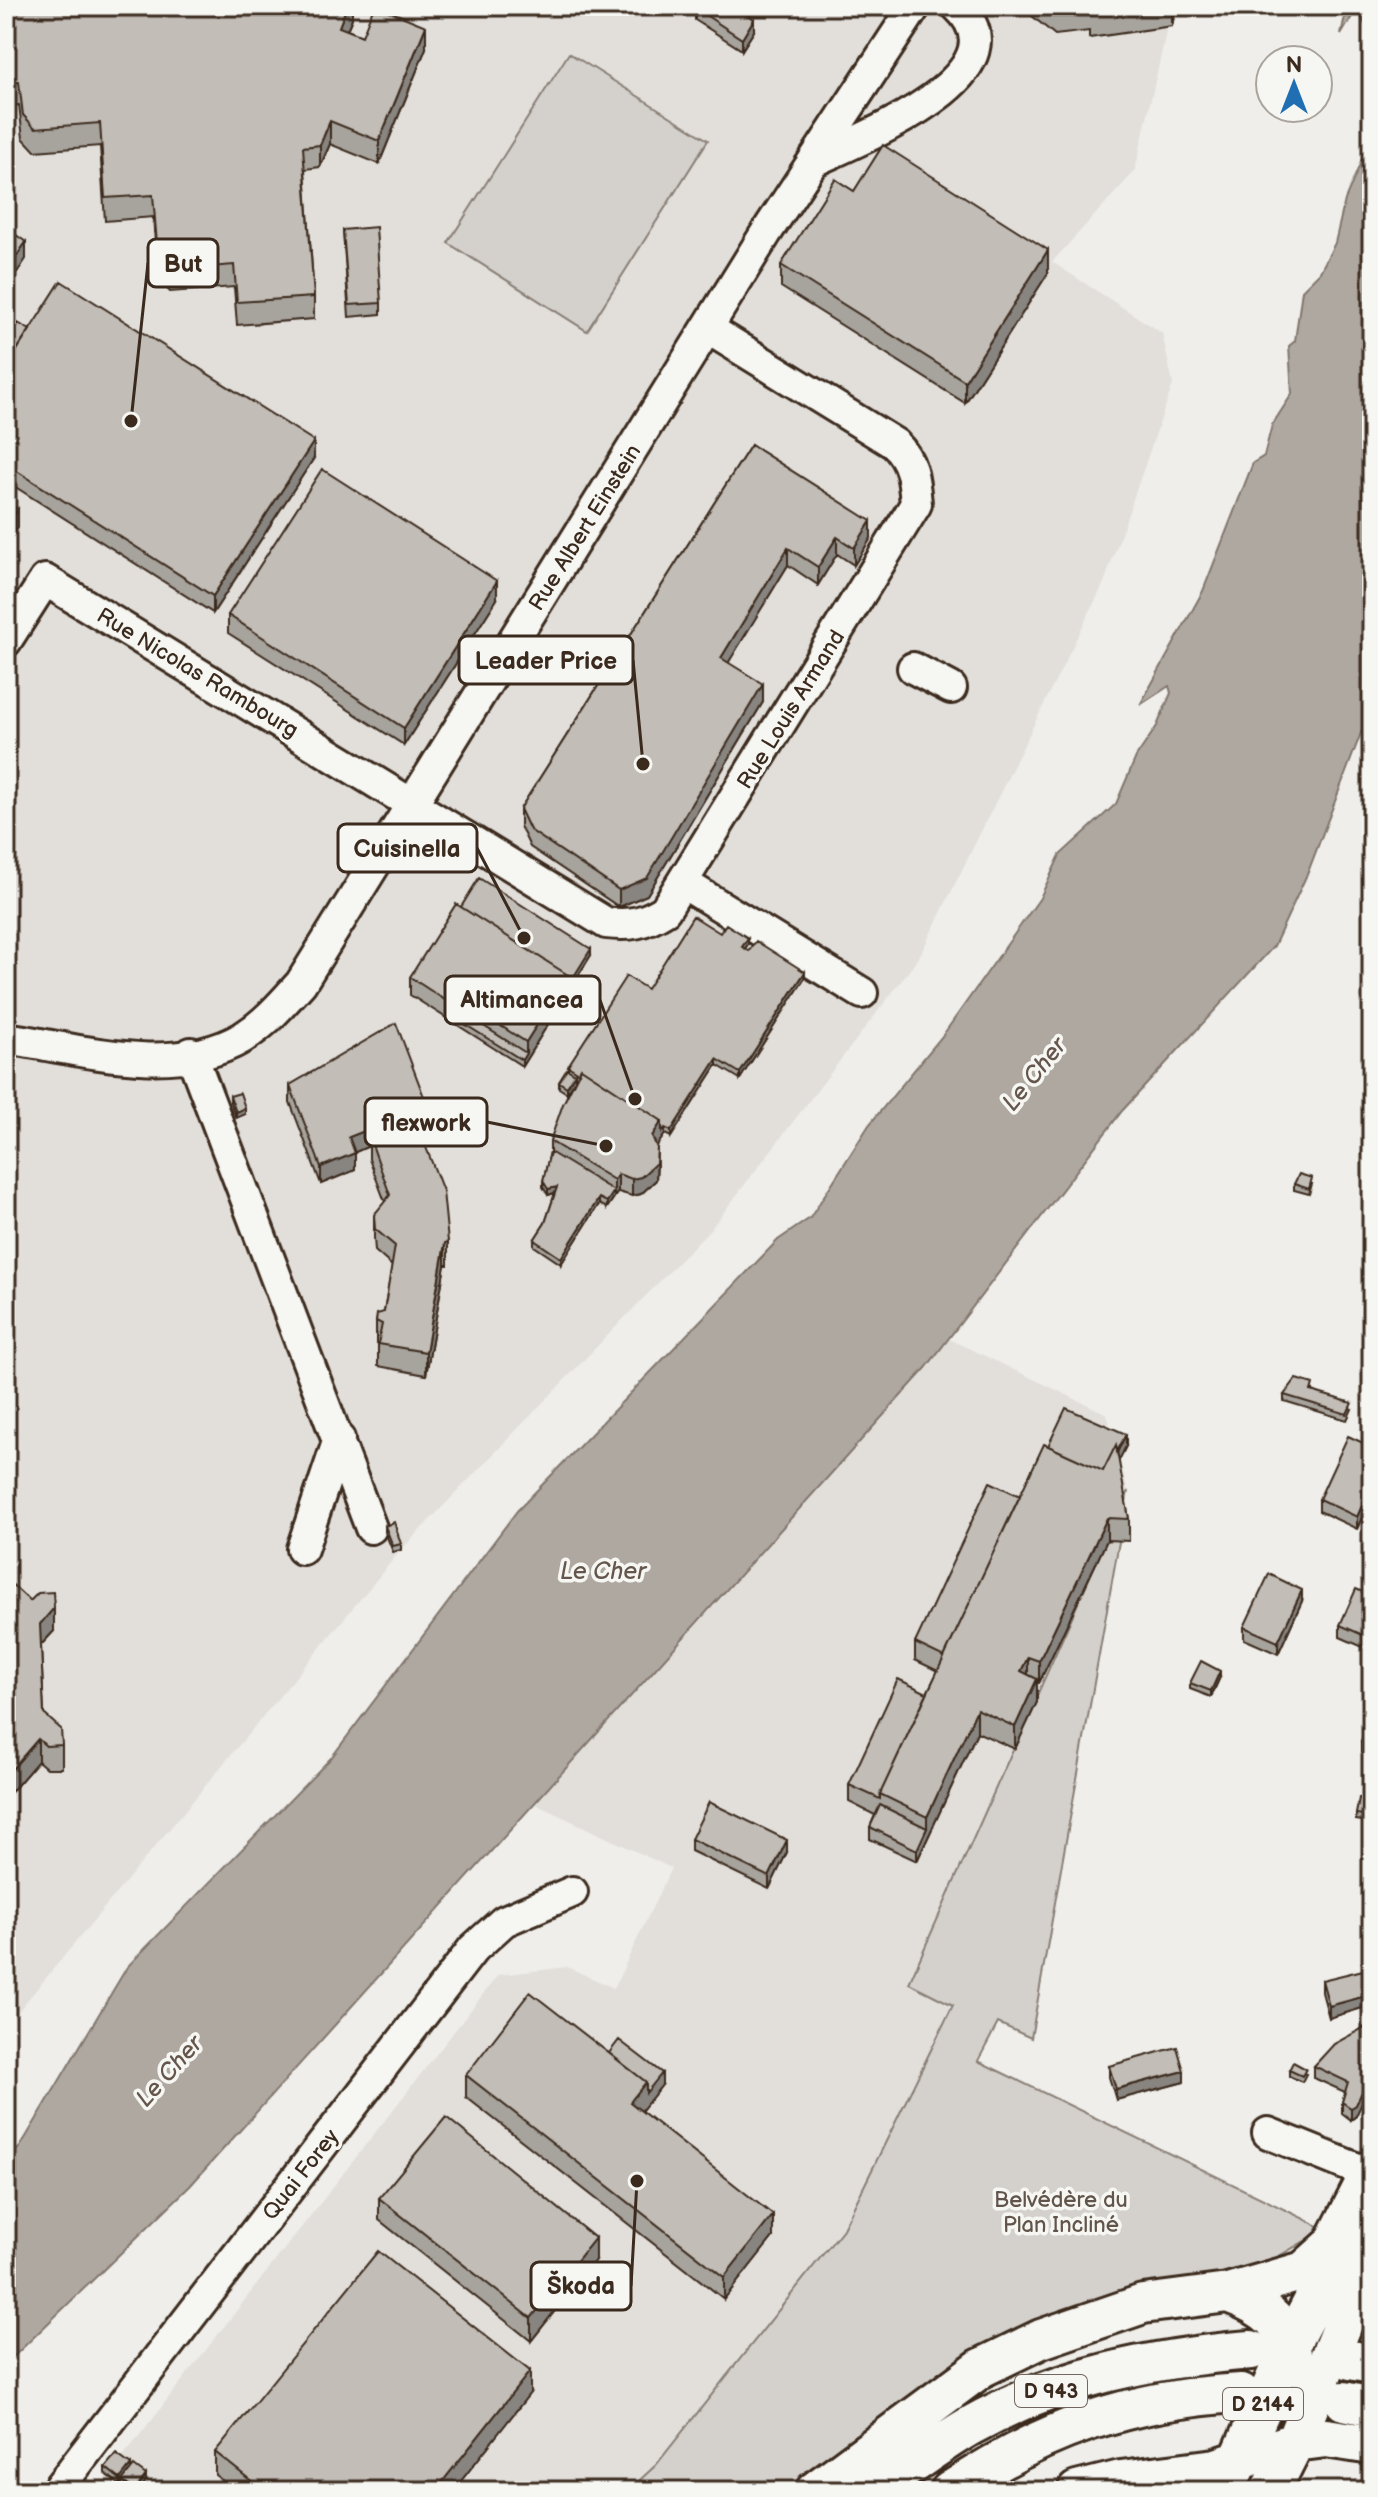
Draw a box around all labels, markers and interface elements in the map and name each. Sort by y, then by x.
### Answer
north arrow [1254,44,1334,124]
text: N [1286,52,1302,79]
callout: But [148,239,218,287]
text: But [164,250,202,279]
street label: Rue Albert Einstein [523,440,647,616]
street label: Rue Nicolas Rambourg [92,602,303,744]
street label: Rue Louis Armand [731,625,851,794]
callout: Leader Price [459,636,633,684]
text: Leader Price [475,647,617,676]
callout: Cuisinella [338,824,477,872]
text: Cuisinella [353,835,461,864]
callout: Altimancea [445,976,600,1024]
text: Altimancea [460,986,583,1015]
water label: Le Cher [996,1030,1074,1117]
callout: flexwork [365,1098,487,1146]
text: flexwork [381,1109,471,1138]
water label: Le Cher [560,1557,648,1586]
water label: Le Cher [130,2028,210,2113]
street label: Quai Forey [257,2124,345,2226]
park label: Belvédère du Plan Incliné [994,2187,1128,2239]
callout: Škoda [531,2262,631,2310]
text: Škoda [547,2270,615,2301]
road number: D 943 [1015,2375,1087,2407]
road number: D 2144 [1223,2388,1303,2420]

